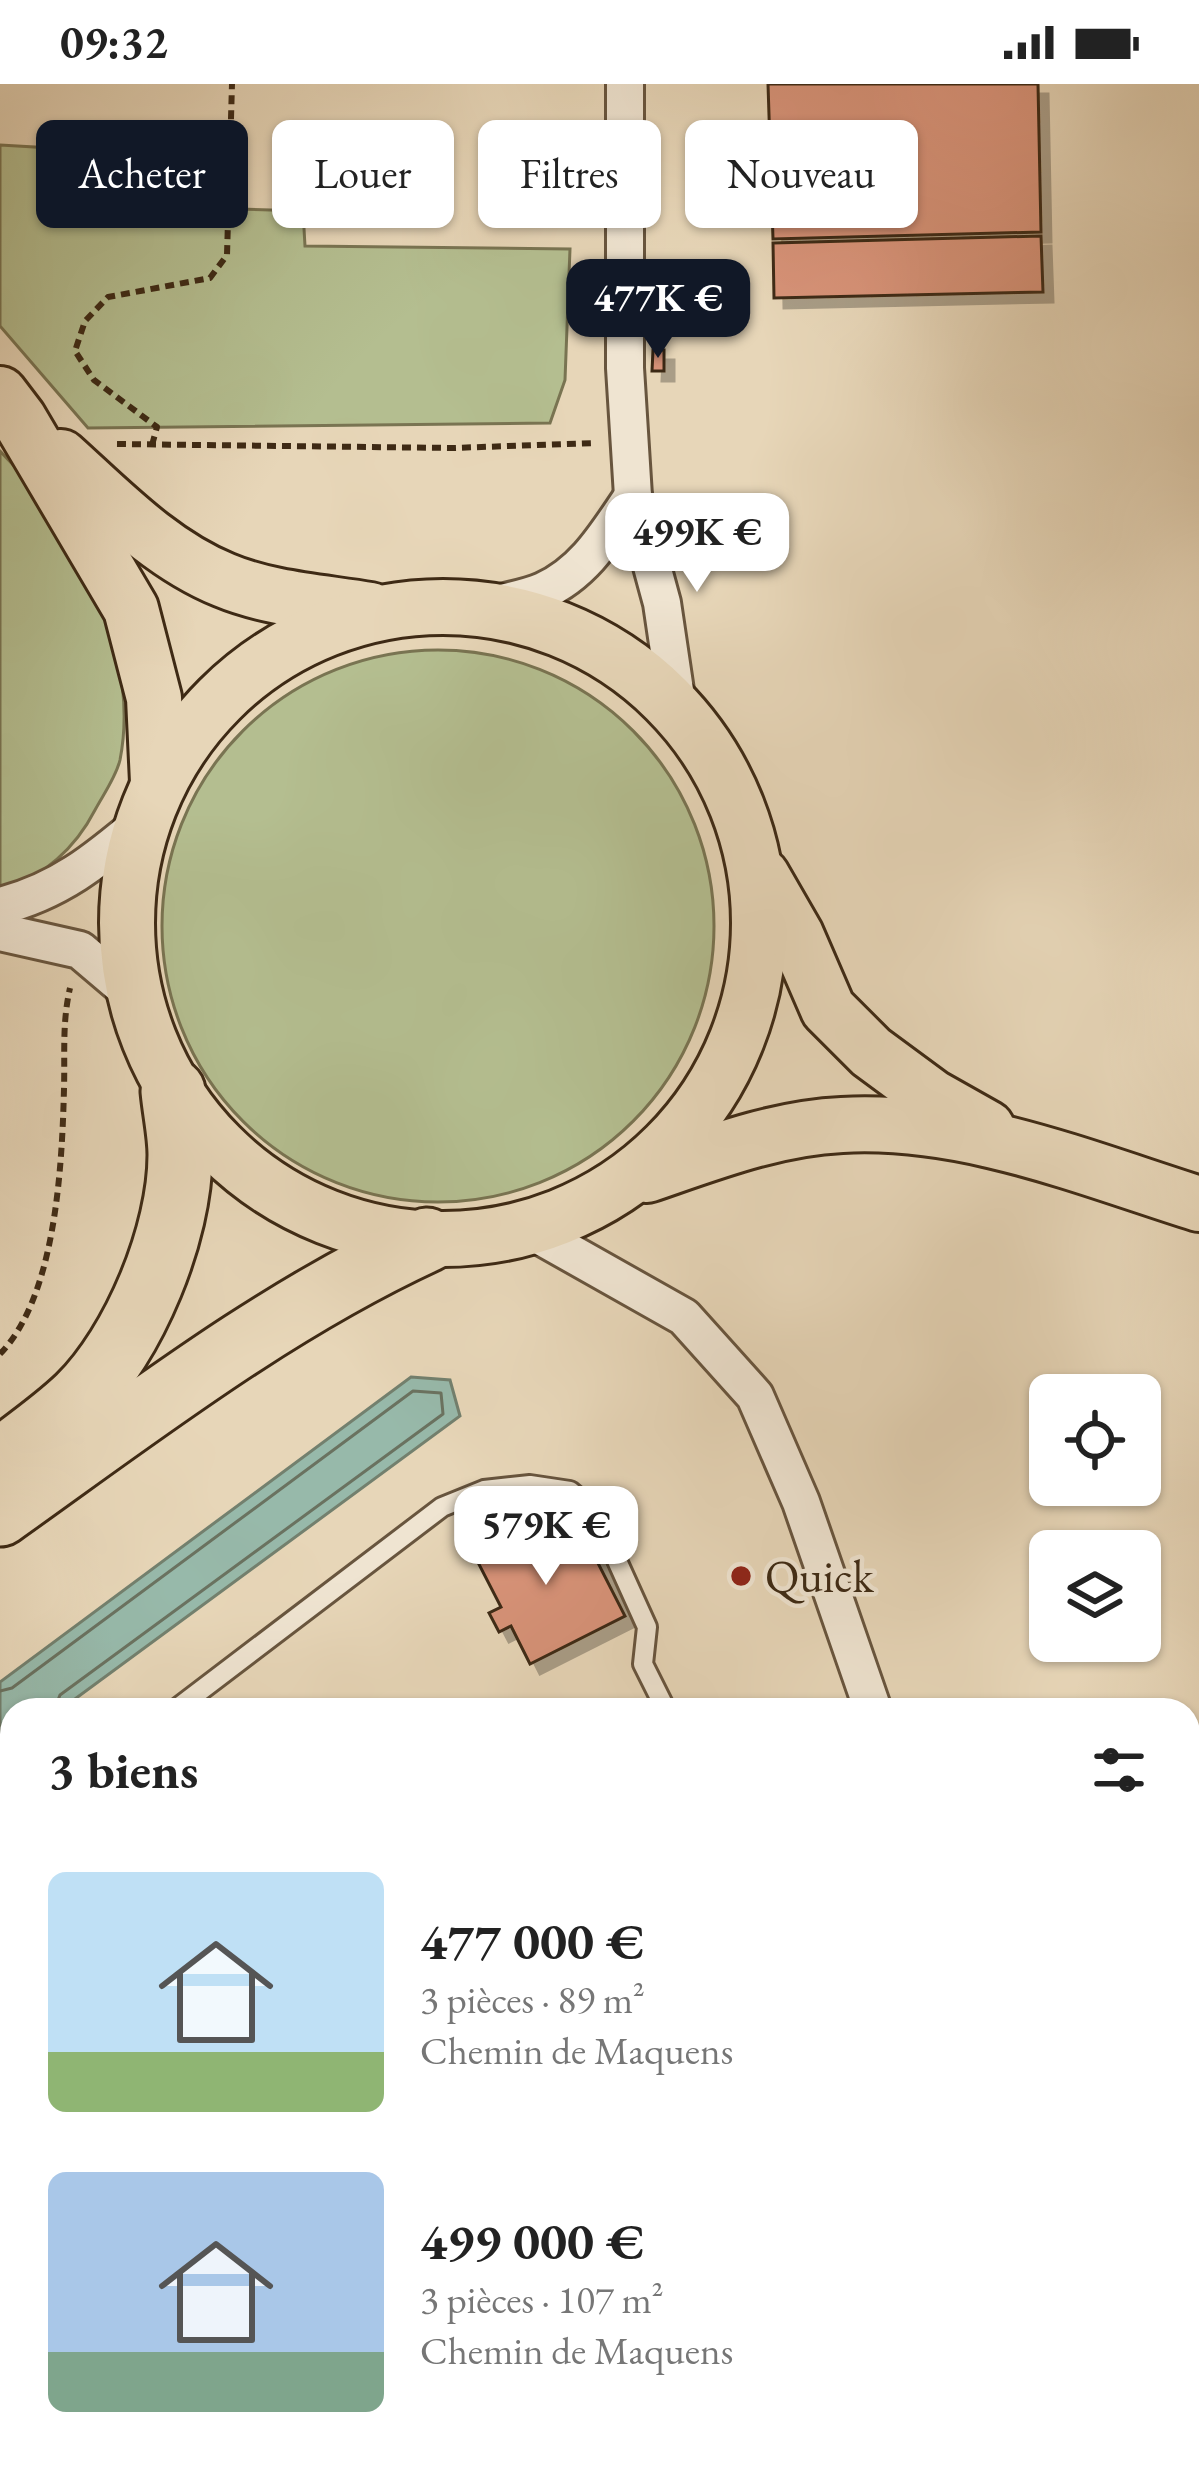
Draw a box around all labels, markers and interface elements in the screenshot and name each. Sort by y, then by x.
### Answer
text: 09:32 [60,13,168,71]
chip: Acheter [36,120,248,228]
chip: Louer [272,120,454,228]
chip: Filtres [478,120,661,228]
chip: Nouveau [685,120,918,228]
pin: 477K € [560,259,756,361]
text: 477K € [593,272,723,323]
pin: 499K € [599,493,795,595]
text: 499K € [632,506,762,557]
map controls [1029,1374,1161,1662]
button: locate [1029,1374,1161,1506]
pin: 579K € [448,1486,644,1588]
text: 579K € [481,1499,611,1550]
button: layers [1029,1530,1161,1662]
place label: Quick [765,1547,874,1605]
marker: Quick [728,1563,754,1589]
text: 3 biens [48,1737,198,1803]
icon: filters [1086,1737,1152,1803]
text: 477 000 € [420,1908,644,1974]
icon: home [144,1920,288,2064]
text: 3 pièces · 89 m² [420,1974,645,2025]
text: Chemin de Maquens [420,2025,733,2076]
text: 499 000 € [420,2208,644,2274]
icon: home [144,2220,288,2364]
text: 3 pièces · 107 m² [420,2274,663,2325]
text: Chemin de Maquens [420,2325,733,2376]

